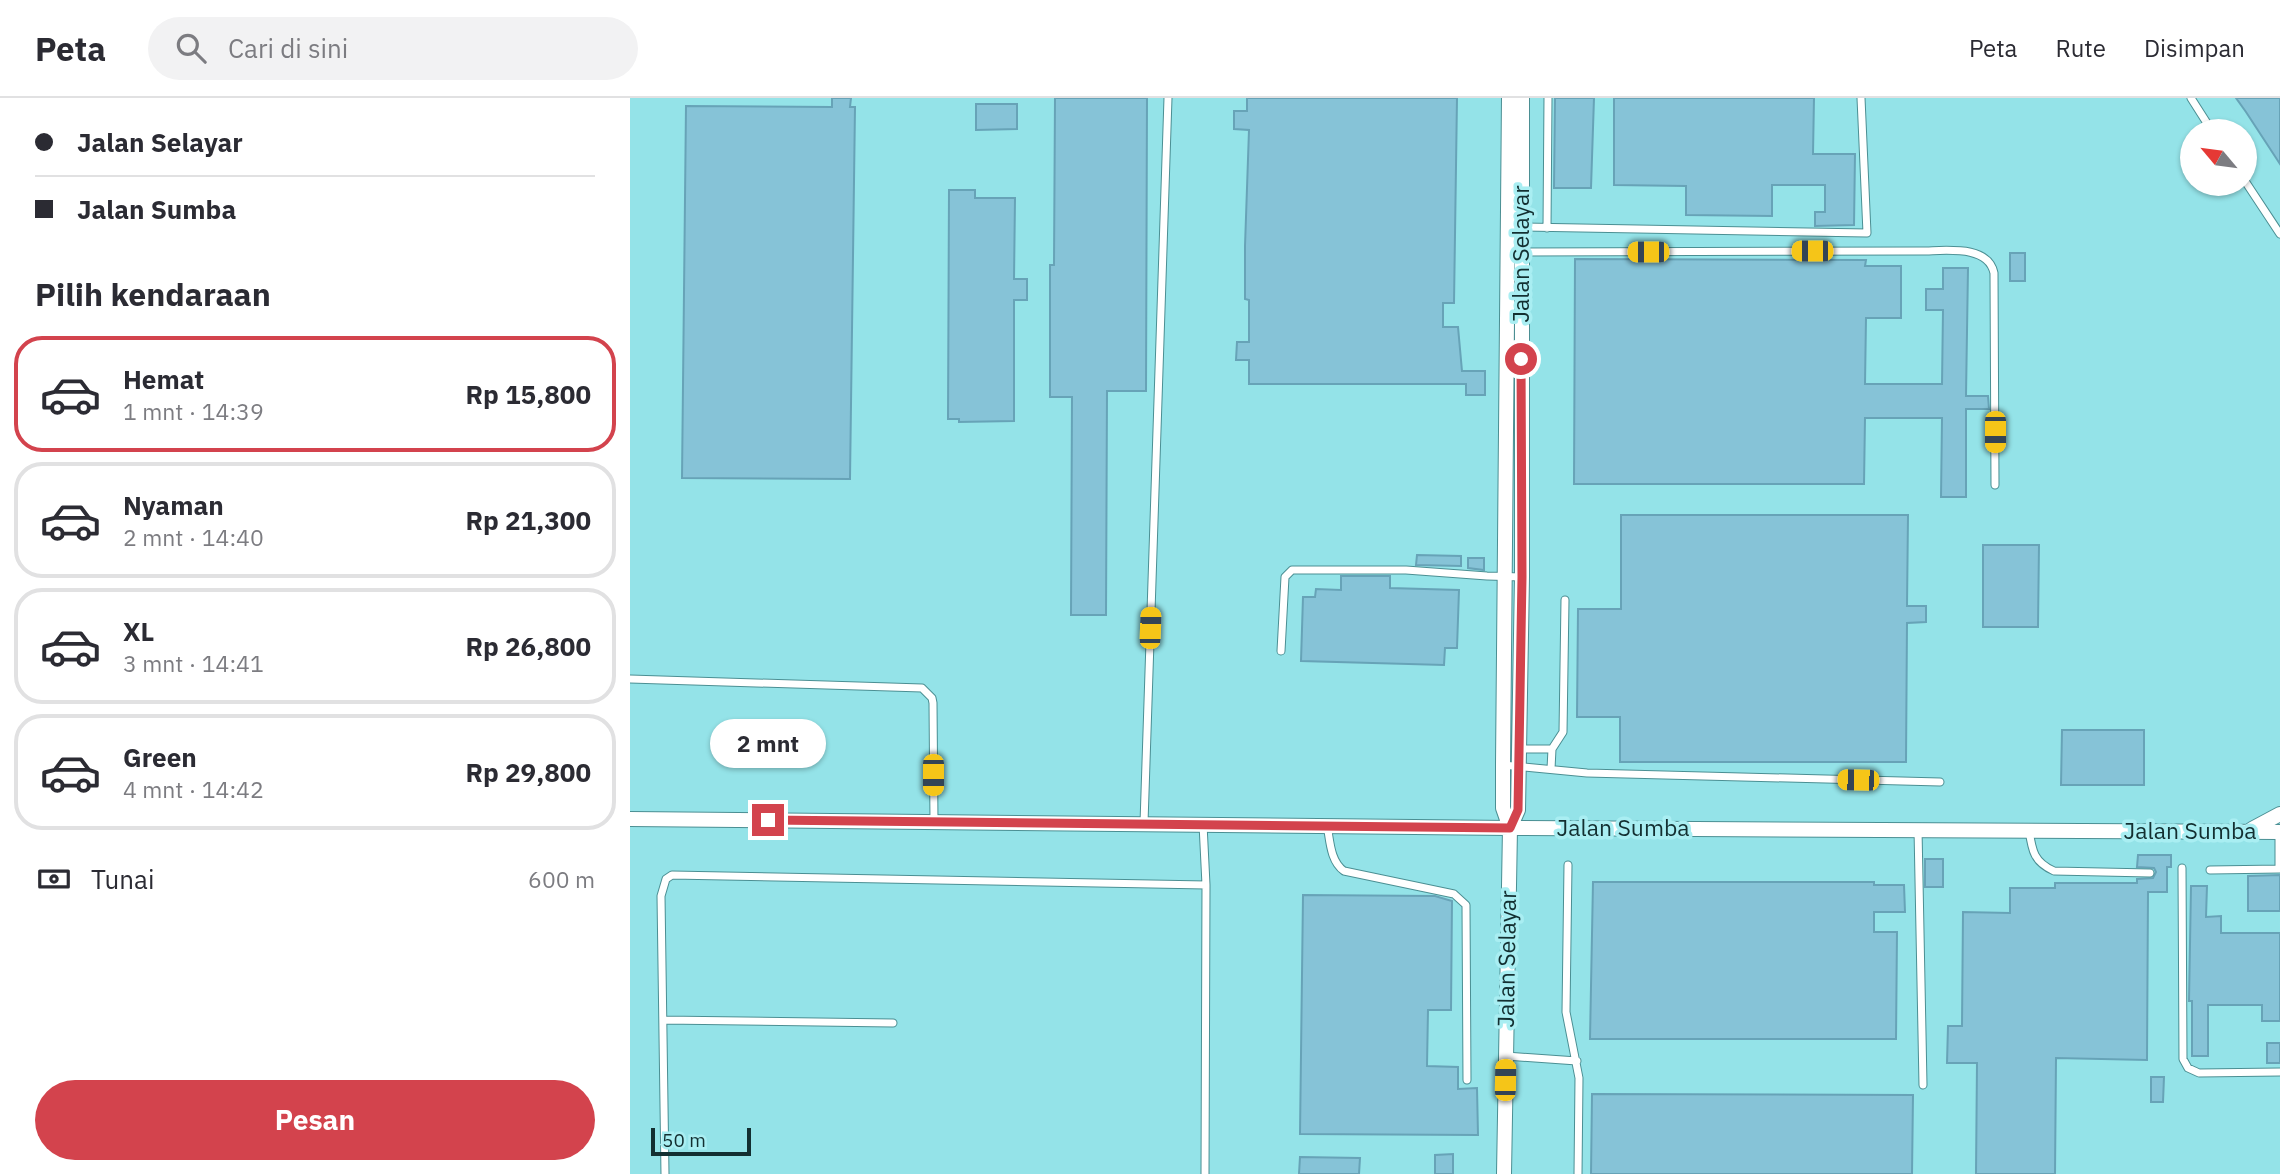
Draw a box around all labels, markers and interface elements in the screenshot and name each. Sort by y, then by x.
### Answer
search box [148,17,638,80]
text: Peta [35,27,106,70]
icon: search [172,29,210,67]
text: Cari di sini [228,31,348,65]
text: Peta [1969,32,2017,64]
text: Rute [2055,32,2106,64]
text: Disimpan [2144,32,2245,64]
north arrow [2180,119,2258,196]
map controls [2180,119,2257,196]
text: Jalan Selayar [77,125,243,159]
street label: Jalan Selayar [1505,185,1535,323]
text: Jalan Sumba [77,192,236,226]
car [1792,241,1834,262]
car [1628,242,1670,263]
text: Pilih kendaraan [35,273,271,315]
route start [1505,343,1537,375]
text: Hemat [123,362,204,396]
icon: car [39,363,102,426]
text: Rp 15,800 [465,377,591,411]
text: 1 mnt · 14:39 [123,396,264,426]
car [1985,411,2006,453]
text: Nyaman [123,488,224,522]
icon: car [39,489,102,552]
text: Rp 21,300 [465,503,591,537]
text: 2 mnt · 14:40 [123,522,264,552]
car [1139,607,1162,649]
text: XL [123,614,154,648]
icon: car [39,615,102,678]
text: Rp 26,800 [465,629,591,663]
text: 3 mnt · 14:41 [123,648,264,678]
callout: 2 mnt [710,718,826,768]
text: 2 mnt [737,728,799,758]
text: Green [123,740,197,774]
icon: car [39,741,102,804]
car [923,754,944,796]
text: Rp 29,800 [465,755,591,789]
car [1837,769,1880,791]
text: 4 mnt · 14:42 [123,774,264,804]
route end [752,804,784,836]
street label: Jalan Sumba [1556,812,1690,842]
street label: Jalan Sumba [2123,815,2257,845]
icon: cash [35,860,73,898]
text: Tunai [91,862,155,896]
text: 600 m [528,864,595,894]
street label: Jalan Selayar [1490,890,1522,1028]
car [1495,1059,1516,1101]
button: Pesan [35,1080,595,1160]
scale bar [651,1125,751,1157]
text: 50 m [662,1128,706,1152]

